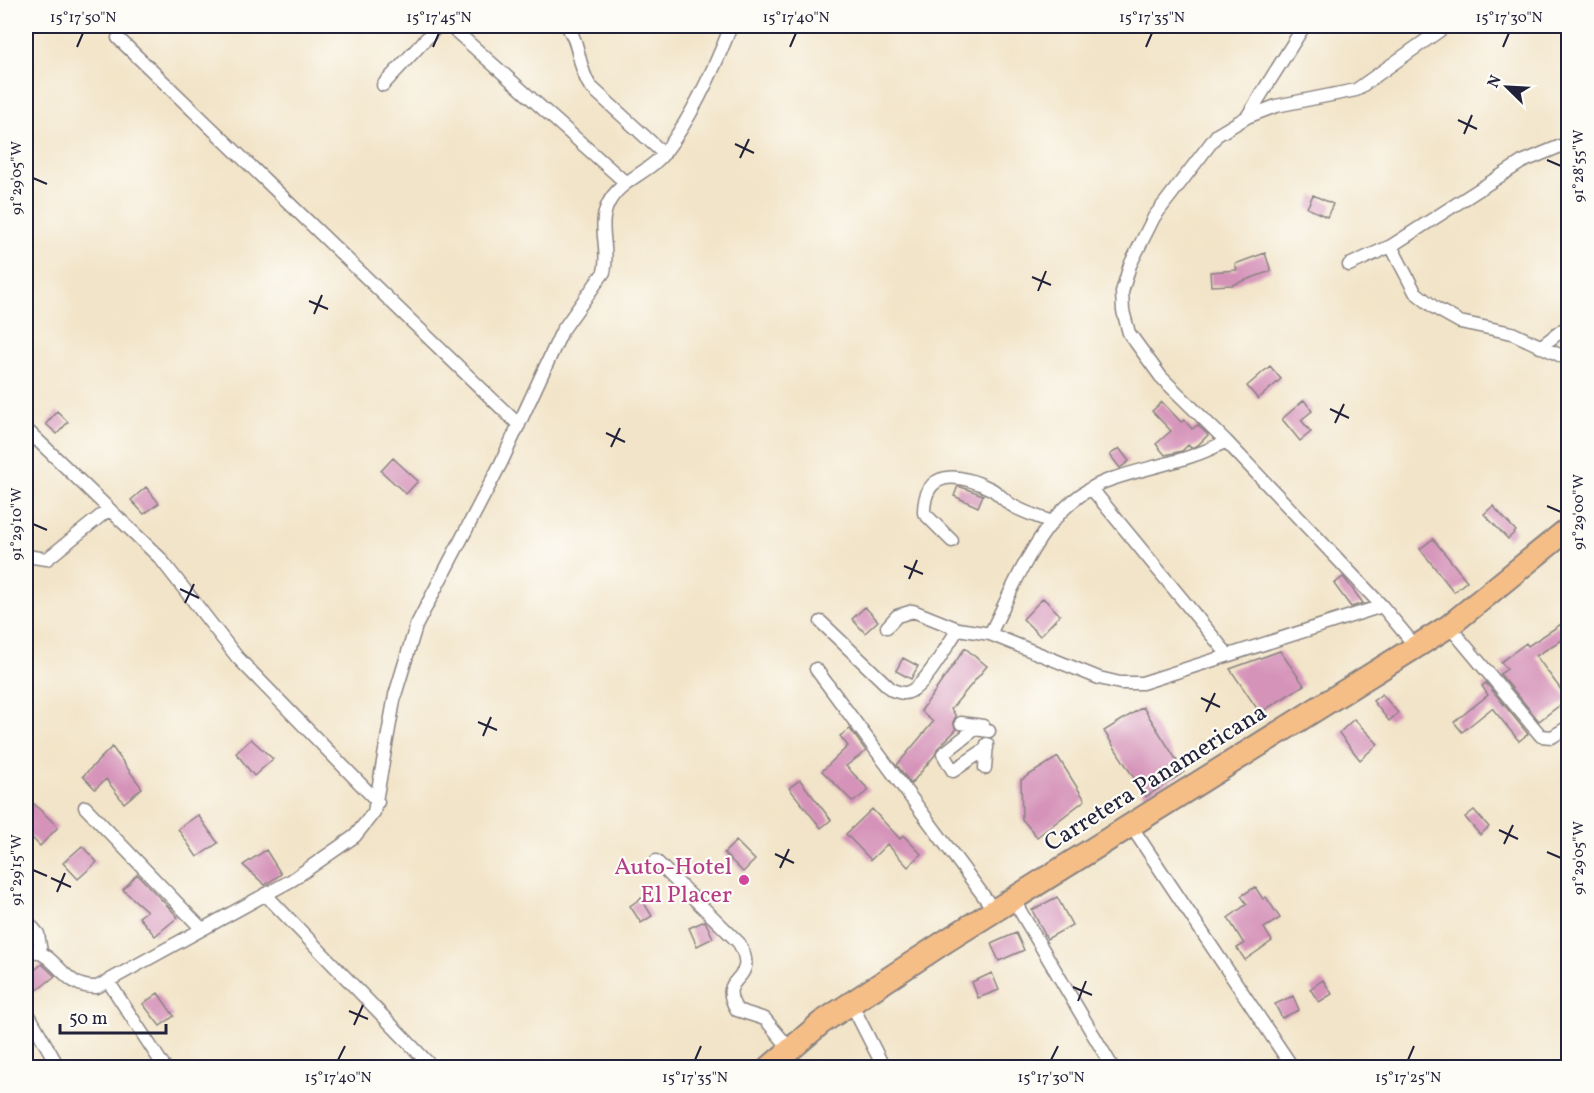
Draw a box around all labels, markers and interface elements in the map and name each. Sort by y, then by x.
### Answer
text: 15°17'50"N [50,8,116,29]
text: 15°17'45"N [406,8,472,29]
text: 15°17'40"N [762,8,830,29]
text: 15°17'35"N [1119,8,1185,29]
text: 15°17'30"N [1475,8,1543,29]
north arrow [1477,57,1537,117]
text: N [1483,72,1508,91]
text: 91°28'55"W [1569,129,1590,203]
text: 91°29'05"W [7,141,28,215]
text: 91°29'00"W [1569,474,1590,550]
text: 91°29'10"W [7,488,28,560]
street label: Carretera Panamericana [1038,696,1274,861]
text: 91°29'05"W [1569,821,1590,895]
text: 91°29'15"W [7,834,28,906]
place label: Auto-Hotel El Placer [614,851,732,913]
marker: Auto-Hotel El Placer [737,873,751,887]
scale bar [60,997,166,1035]
text: 50 m [69,1007,108,1032]
text: 15°17'40"N [304,1068,372,1089]
text: 15°17'35"N [662,1068,728,1089]
text: 15°17'30"N [1017,1068,1085,1089]
text: 15°17'25"N [1375,1068,1441,1089]

